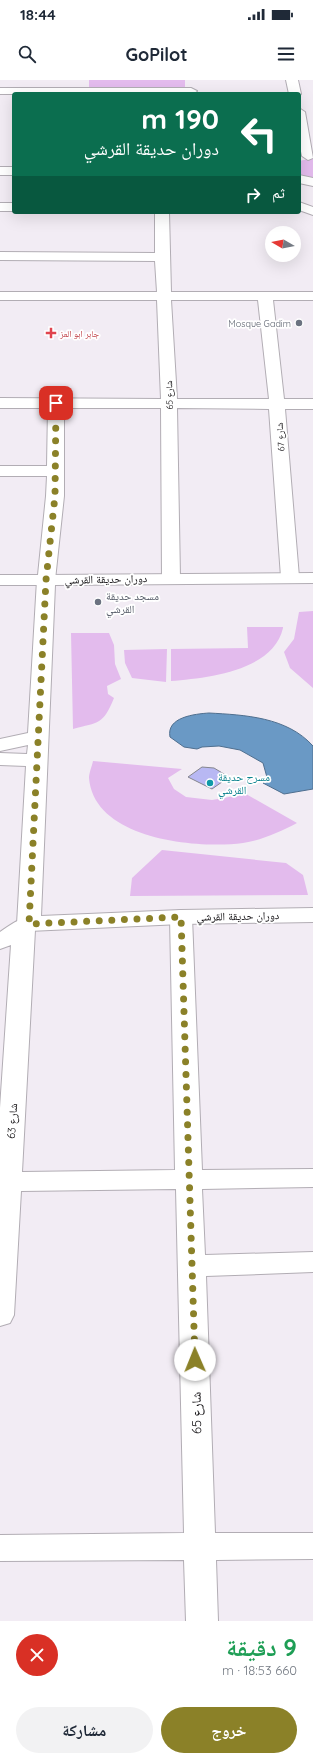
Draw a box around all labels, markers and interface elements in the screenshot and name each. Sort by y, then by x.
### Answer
text: 18:44 [20,5,56,24]
icon: search [16,43,38,65]
text: GoPilot [125,43,188,66]
icon: menu [275,43,297,65]
text: 190 m [141,101,219,136]
icon: left [233,108,285,160]
text: دوران حديقة القرشي [84,137,219,160]
text: ثم [272,183,285,202]
icon: right [242,184,264,206]
north arrow [265,226,301,262]
map controls [265,226,301,262]
place label: Mosque Gadim [228,318,291,329]
marker: Mosque Gadim [294,318,304,328]
marker: جابر ابو العز [45,327,57,339]
place label: جابر ابو العز [59,328,100,339]
street label: شارع 65 [163,380,176,410]
pin [39,386,73,420]
icon: arrive [45,392,67,414]
street label: شارع 67 [273,422,287,452]
street label: دوران حديقة القرشي [65,571,148,589]
place label: مسجد حديقة القرشي [106,589,159,618]
marker: مسجد حديقة القرشي [93,597,103,607]
place label: مسرح حديقة القرشي [218,770,270,799]
marker: مسرح حديقة القرشي [205,778,215,788]
street label: دوران حديقة القرشي [197,908,280,926]
street label: شارع 63 [4,1103,20,1139]
position arrow [174,1339,216,1381]
street label: شارع 65 [188,1392,206,1434]
text: 9 دقيقة [226,1632,297,1662]
button: close [16,1634,58,1676]
text: 660 m · 18:53 [222,1662,297,1678]
button: مشاركة [16,1707,153,1753]
button: خروج [161,1707,297,1753]

